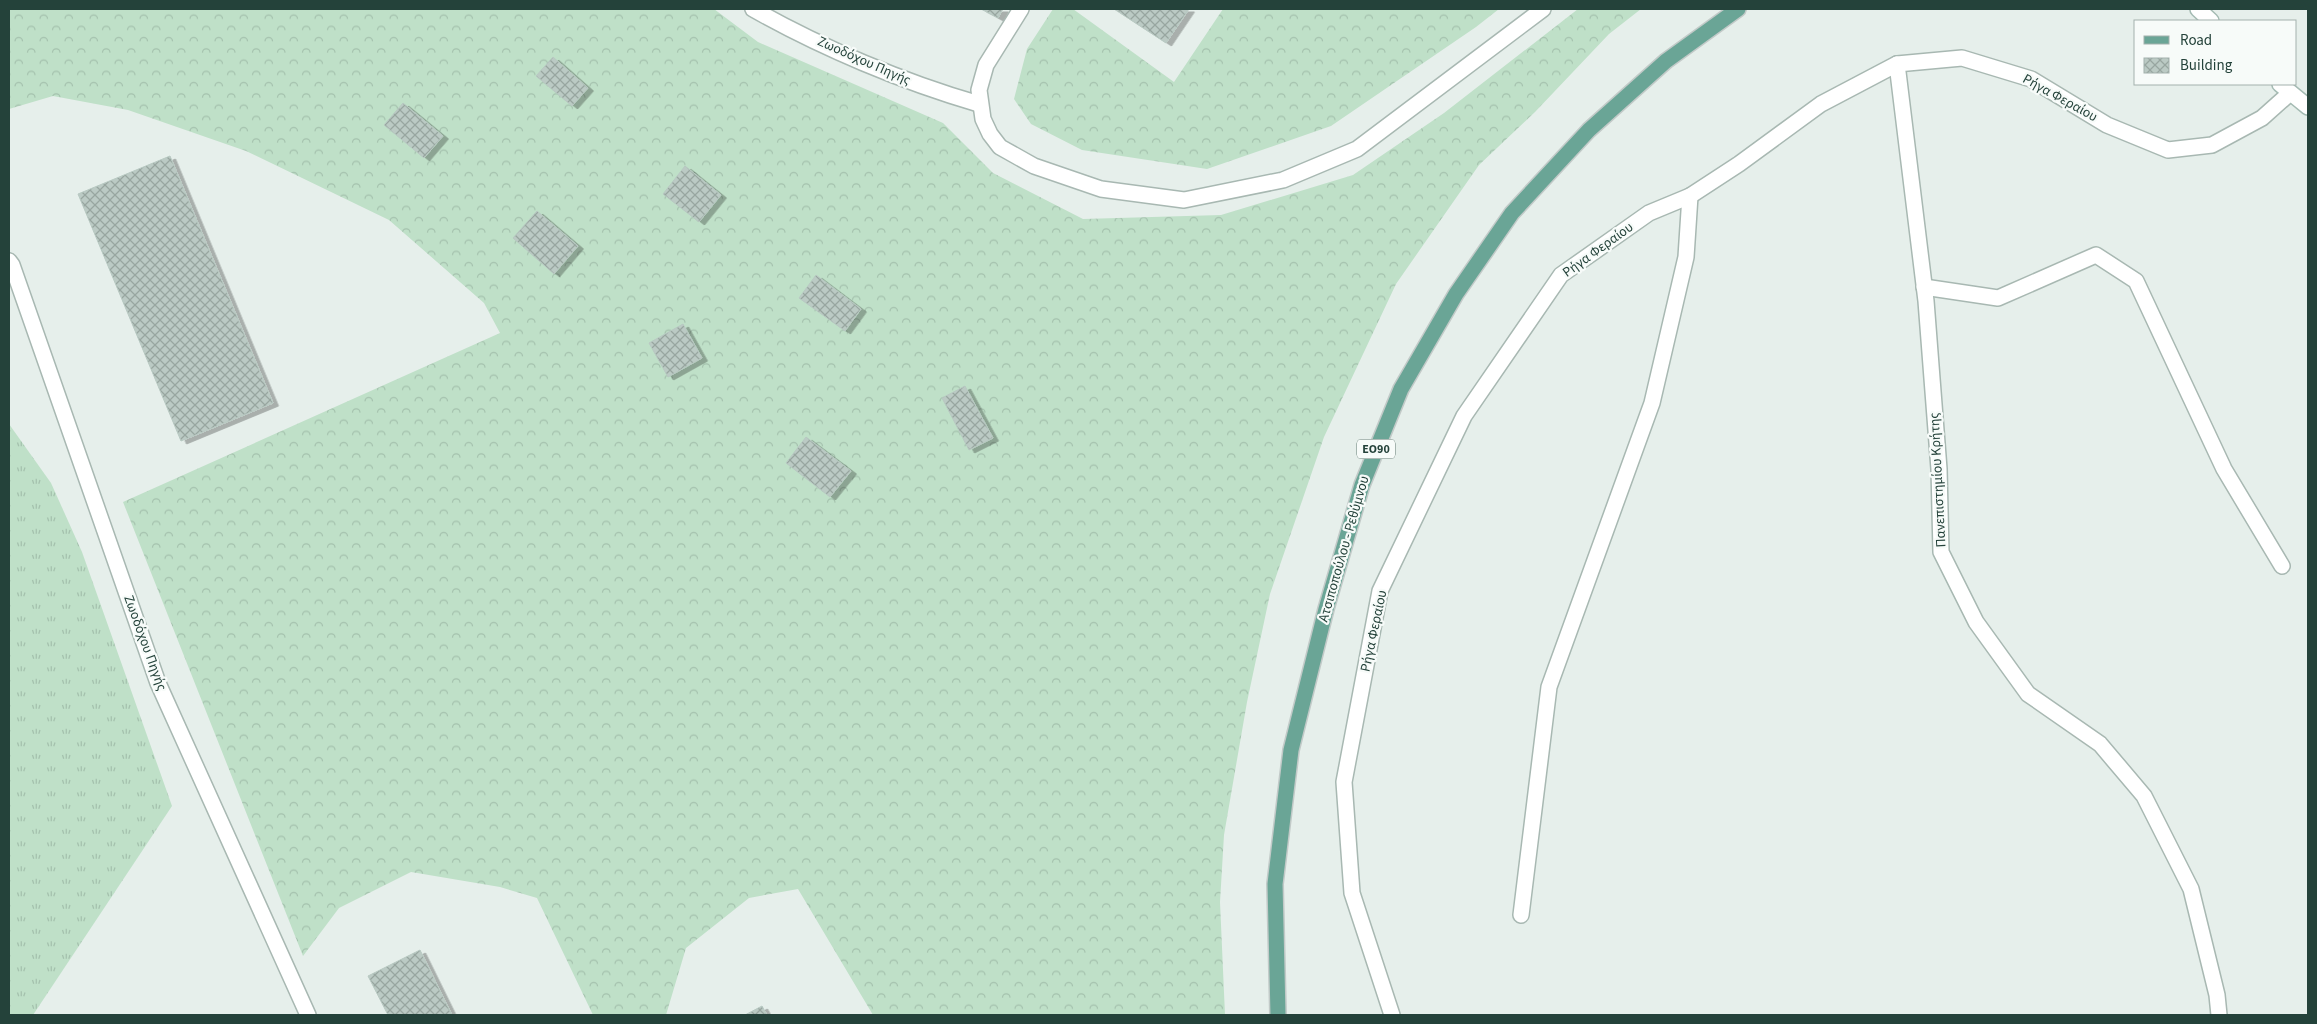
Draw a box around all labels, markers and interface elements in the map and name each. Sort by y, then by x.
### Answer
legend [2134,20,2297,85]
text: Road [2180,30,2212,51]
street label: Ζωοδόχου Πηγής [814,31,914,91]
text: Building [2180,55,2233,76]
street label: Ρήγα Φεραίου [2019,69,2101,127]
street label: Ρήγα Φεραίου [1559,218,1637,282]
street label: Πανεπιστημίου Κρήτης [1924,412,1952,548]
road number: ΕΟ90 [1357,439,1395,458]
street label: Ατσιποπούλου - Ρεθύμνου [1314,474,1374,624]
street label: Ρήγα Φεραίου [1356,588,1392,674]
street label: Ζωοδόχου Πηγής [118,593,172,693]

